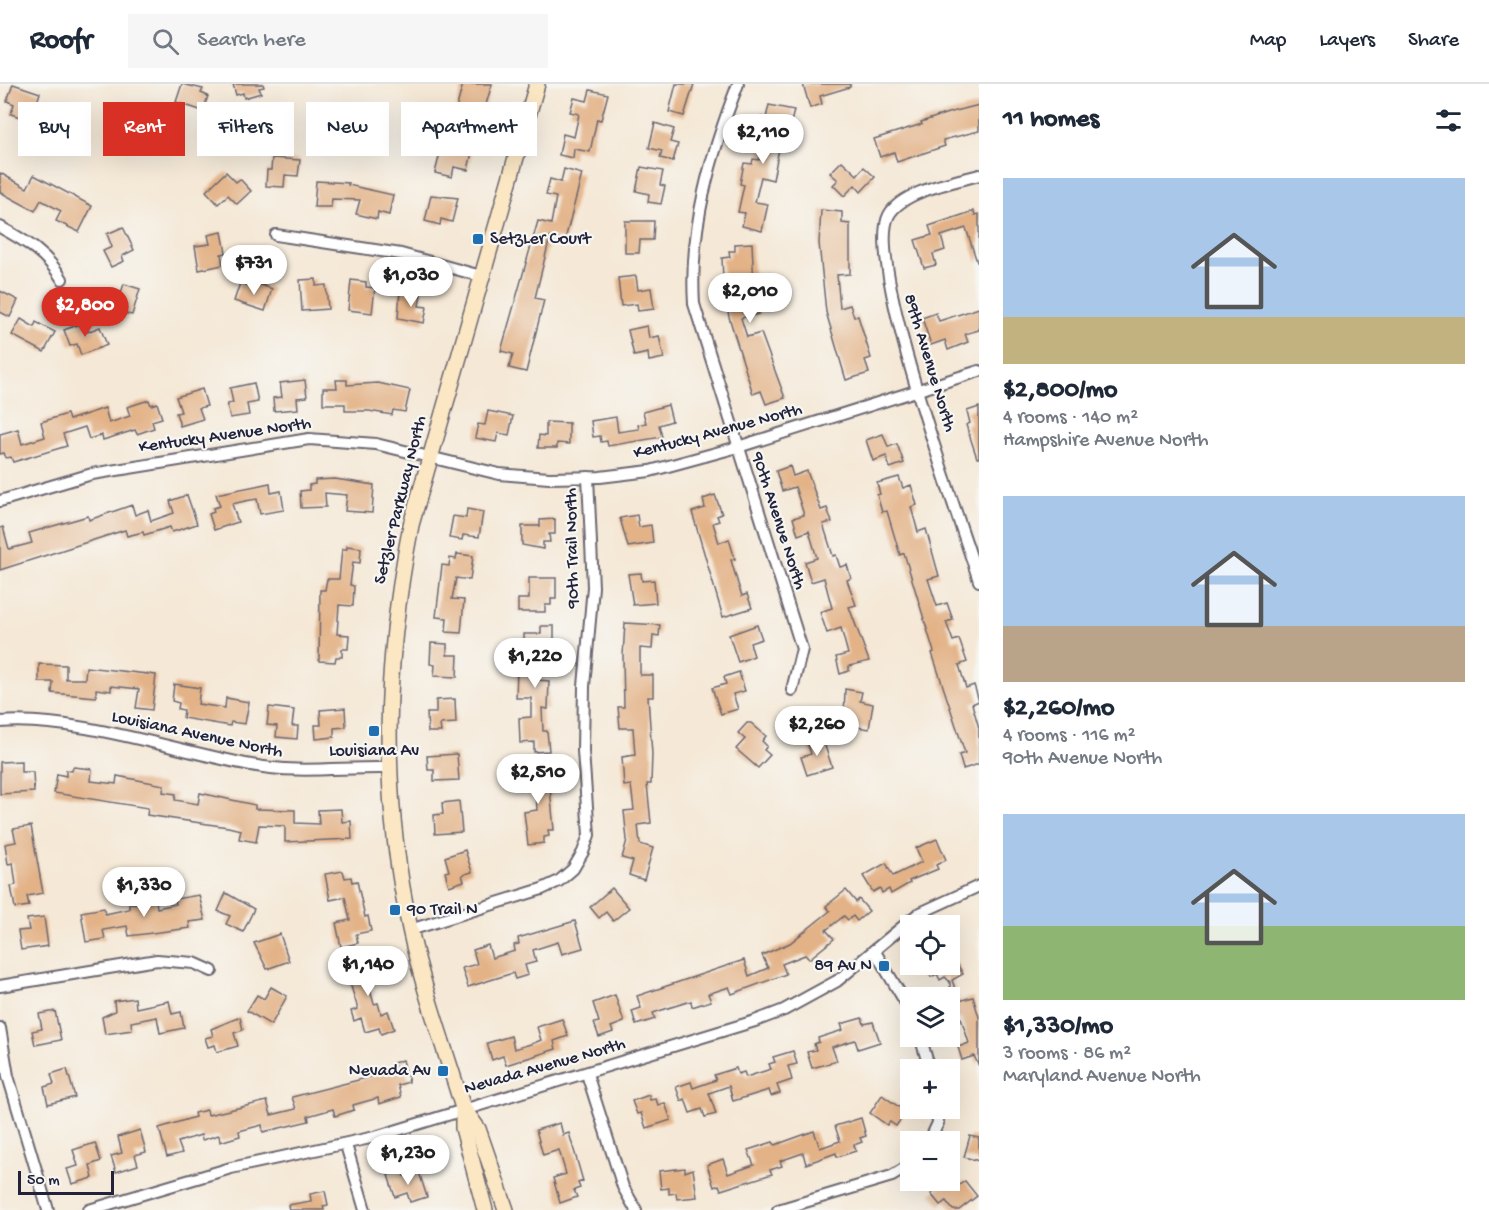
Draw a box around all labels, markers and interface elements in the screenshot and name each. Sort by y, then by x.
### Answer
search box [128,14,548,68]
text: Roofr [30,25,92,58]
icon: search [149,25,182,58]
text: Search here [197,28,306,54]
text: Map [1250,29,1286,54]
text: Layers [1319,29,1375,54]
text: Share [1408,29,1459,54]
chip: Buy [18,102,91,156]
chip: Rent [103,102,185,156]
chip: Filters [197,102,294,156]
chip: New [306,102,389,156]
chip: Apartment [401,102,537,156]
icon: filters [1432,104,1465,137]
text: 11 homes [1003,105,1099,136]
pin: $2,110 [714,114,812,165]
text: $2,110 [737,122,789,145]
icon: home [1180,217,1288,325]
place label: SetzLer Court [490,229,592,250]
marker: SetzLer Court [471,232,485,246]
pin: $731 [218,245,290,296]
text: $731 [235,253,273,276]
pin: $1,030 [362,257,460,308]
text: $1,030 [383,265,439,288]
pin: $2,010 [701,273,799,324]
text: $2,010 [722,281,778,304]
pin: $2,800 [36,287,134,338]
street label: 89th Avenue North [898,292,960,435]
text: $2,800 [56,295,114,318]
text: $2,800/mo [1003,376,1118,407]
street label: Kentucky Avenue North [631,399,805,465]
text: 4 rooms · 140 m² [1003,407,1138,430]
street label: Kentucky Avenue North [138,413,313,458]
street label: Setzler Parkway North [370,413,432,586]
text: Hampshire Avenue North [1003,430,1208,453]
street label: 90th Avenue North [746,449,810,593]
street label: 90th Trail North [561,487,585,609]
icon: home [1180,535,1288,643]
pin: $1,220 [486,638,584,689]
text: $1,220 [508,646,562,669]
text: $2,260/mo [1003,694,1114,725]
pin: $2,260 [768,706,866,757]
street label: Louisiana Avenue North [109,707,285,763]
text: $2,260 [789,714,845,737]
marker: Louisiana Av [367,724,381,738]
text: 4 rooms · 116 m² [1003,725,1136,748]
place label: Louisiana Av [329,741,419,762]
text: 90th Avenue North [1003,748,1162,771]
pin: $2,510 [489,754,587,805]
text: $2,510 [510,762,566,785]
icon: home [1180,853,1288,961]
pin: $1,330 [95,867,193,918]
text: $1,330 [116,875,172,898]
place label: 90 Trail N [406,900,478,921]
marker: 90 Trail N [388,903,402,917]
map controls [900,915,960,1191]
button: locate [900,915,960,975]
pin: $1,140 [319,946,417,997]
text: $1,140 [342,954,394,977]
place label: 89 Av N [814,956,872,977]
marker: 89 Av N [877,959,891,973]
button: layers [900,987,960,1047]
text: $1,330/mo [1003,1012,1113,1043]
street label: Nevada Avenue North [462,1034,628,1100]
text: 3 rooms · 86 m² [1003,1043,1131,1066]
button: + [900,1059,960,1119]
place label: Nevada Av [349,1061,431,1082]
marker: Nevada Av [436,1064,450,1078]
text: Maryland Avenue North [1003,1066,1201,1089]
button: − [900,1131,960,1191]
pin: $1,230 [359,1135,457,1186]
text: $1,230 [381,1143,435,1166]
scale bar [18,1168,114,1196]
text: 50 m [27,1172,60,1191]

